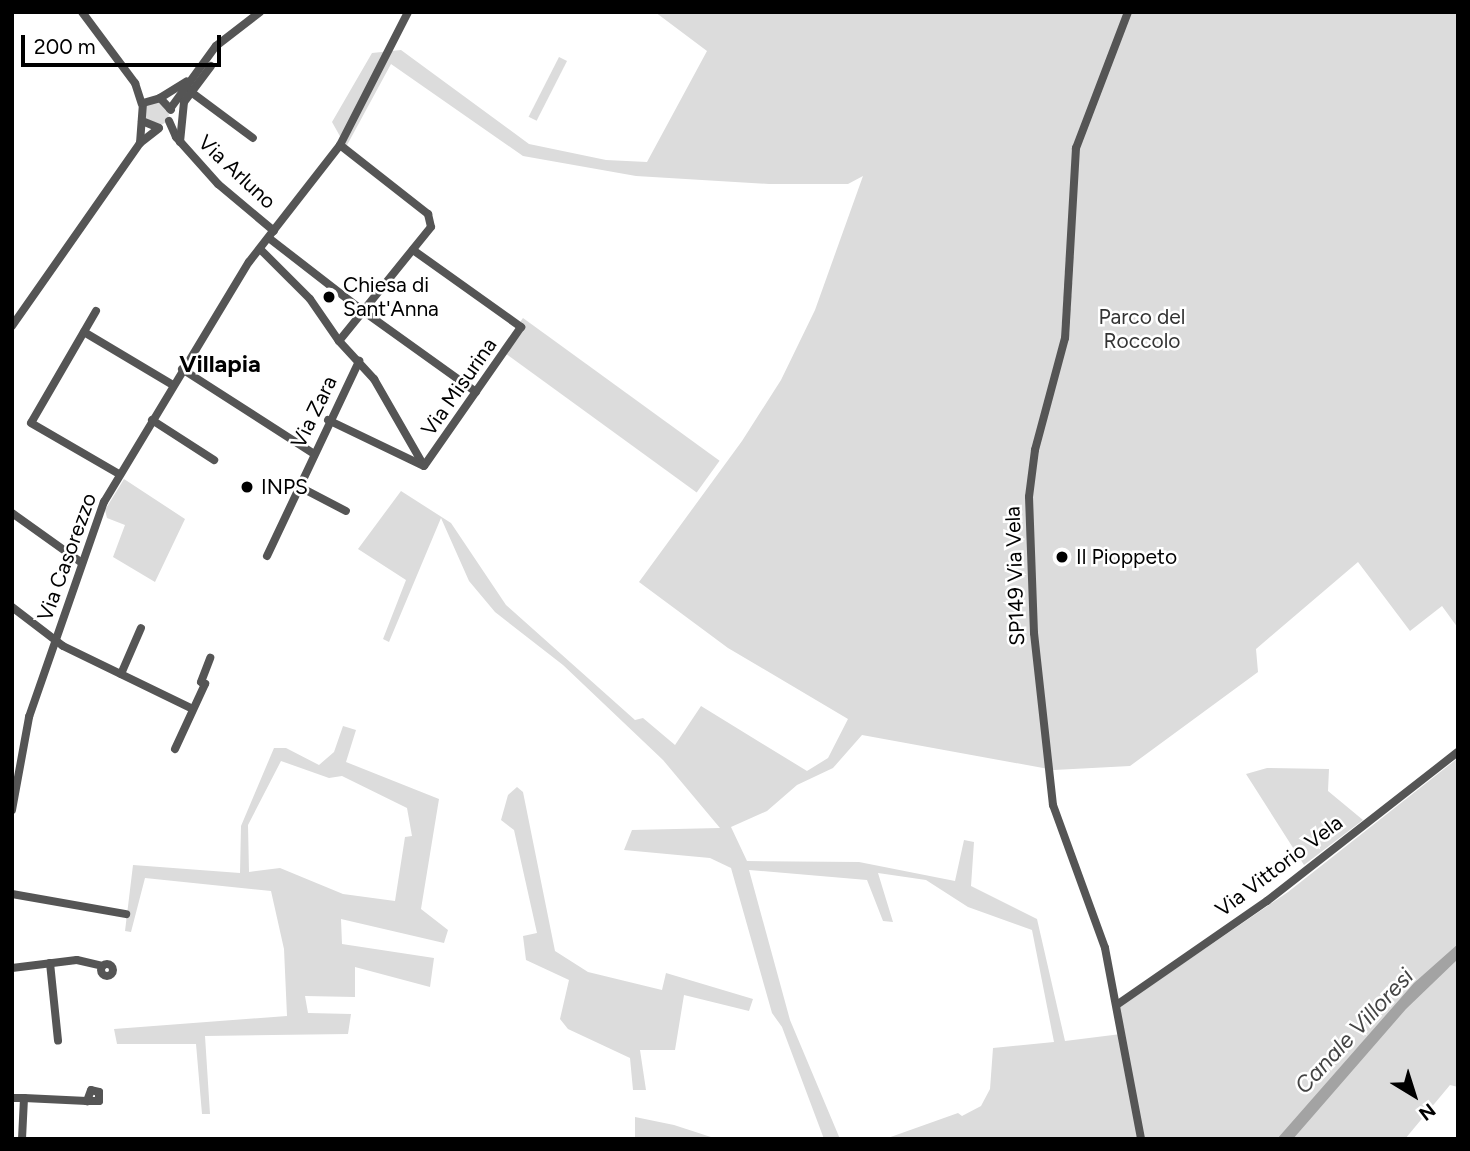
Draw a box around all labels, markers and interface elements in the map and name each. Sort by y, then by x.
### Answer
scale bar [24,21,224,65]
text: 200 m [34,34,96,59]
street label: Via Arluno [193,130,281,214]
place label: Chiesa di Sant'Anna [343,272,439,322]
marker: Chiesa di Sant'Anna [321,289,337,305]
park label: Parco del Roccolo [1099,304,1185,354]
street label: Via Misurina [416,333,502,441]
district label: Villapia [179,350,261,378]
street label: Via Zara [286,372,342,452]
place label: INPS [261,474,308,500]
marker: INPS [239,479,255,495]
street label: Via Casorezzo [32,489,102,625]
street label: SP149 Via Vela [1000,506,1030,646]
place label: Il Pioppeto [1076,544,1177,570]
marker: Il Pioppeto [1054,549,1070,565]
street label: Via Vittorio Vela [1210,810,1348,922]
water label: Canale Villoresi [1289,963,1419,1099]
north arrow [1379,1060,1449,1130]
text: N [1414,1098,1440,1126]

